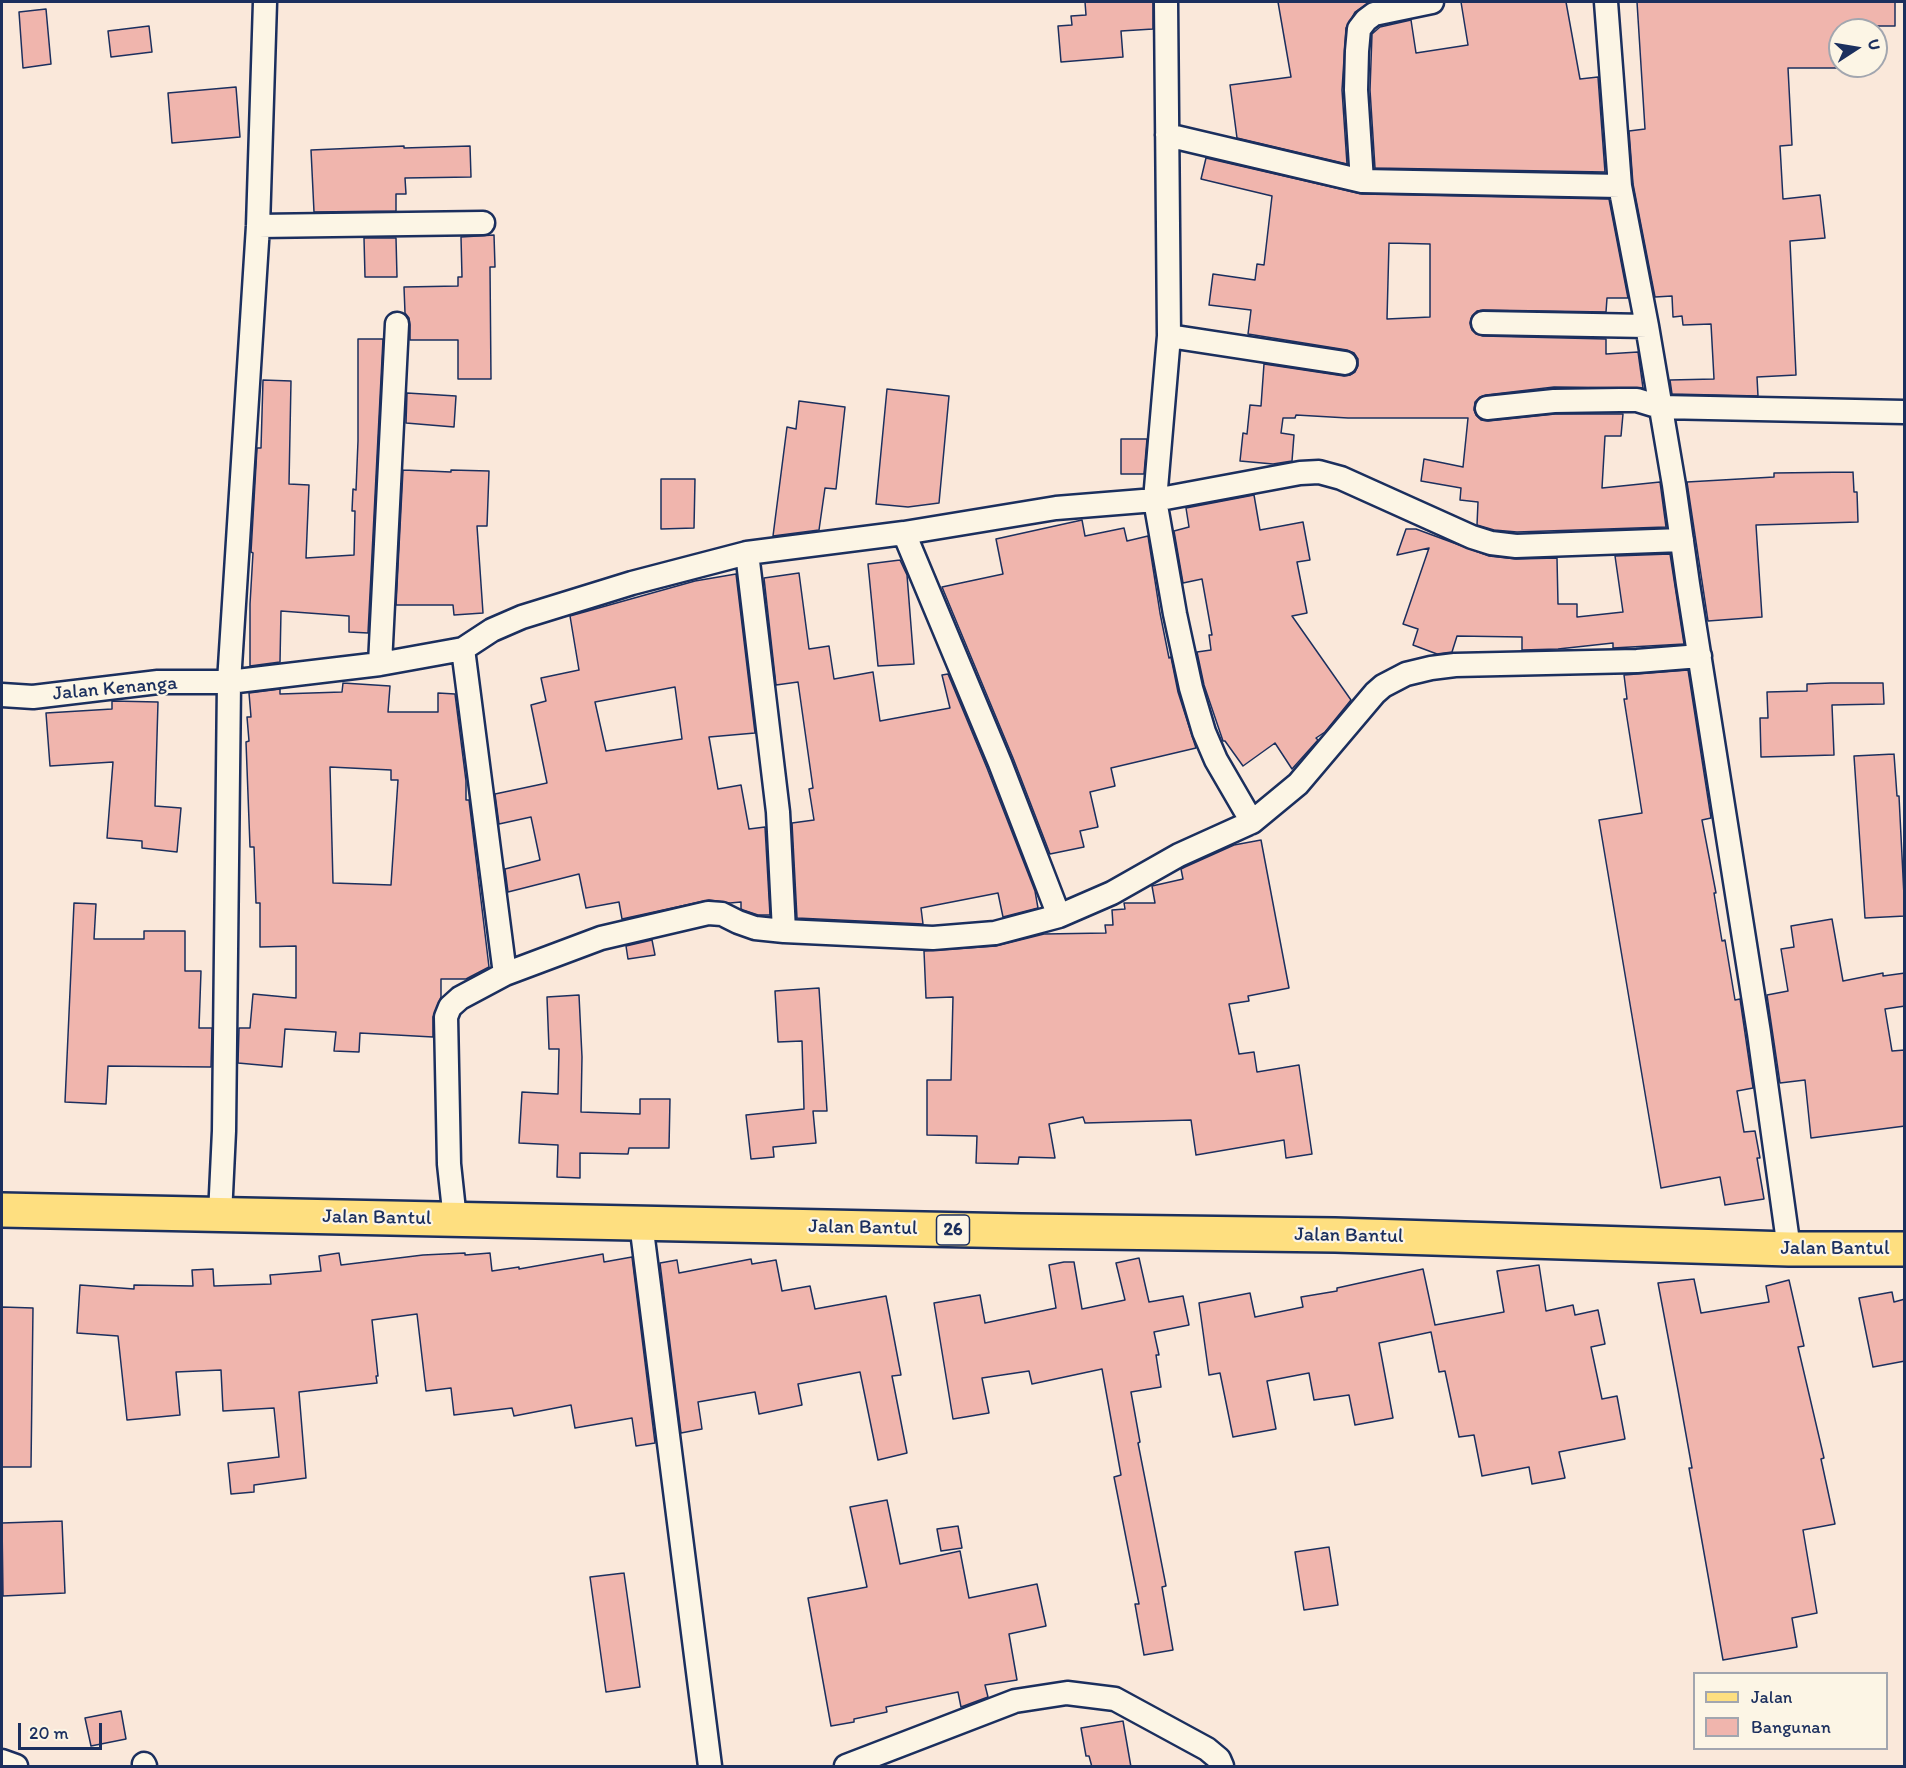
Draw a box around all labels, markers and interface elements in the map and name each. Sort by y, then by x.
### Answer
north arrow [1828,18,1888,78]
text: U [1864,37,1885,52]
street label: Jalan Kenanga [52,672,178,706]
street label: Jalan Bantul [322,1205,432,1231]
street label: Jalan Bantul [808,1215,918,1241]
road number: 26 [936,1215,970,1245]
street label: Jalan Bantul [1294,1223,1404,1249]
street label: Jalan Bantul [1780,1237,1890,1261]
legend [1693,1672,1888,1750]
text: Jalan [1751,1686,1792,1708]
scale bar [21,1711,105,1749]
text: Bangunan [1751,1716,1831,1738]
text: 20 m [29,1722,69,1744]

